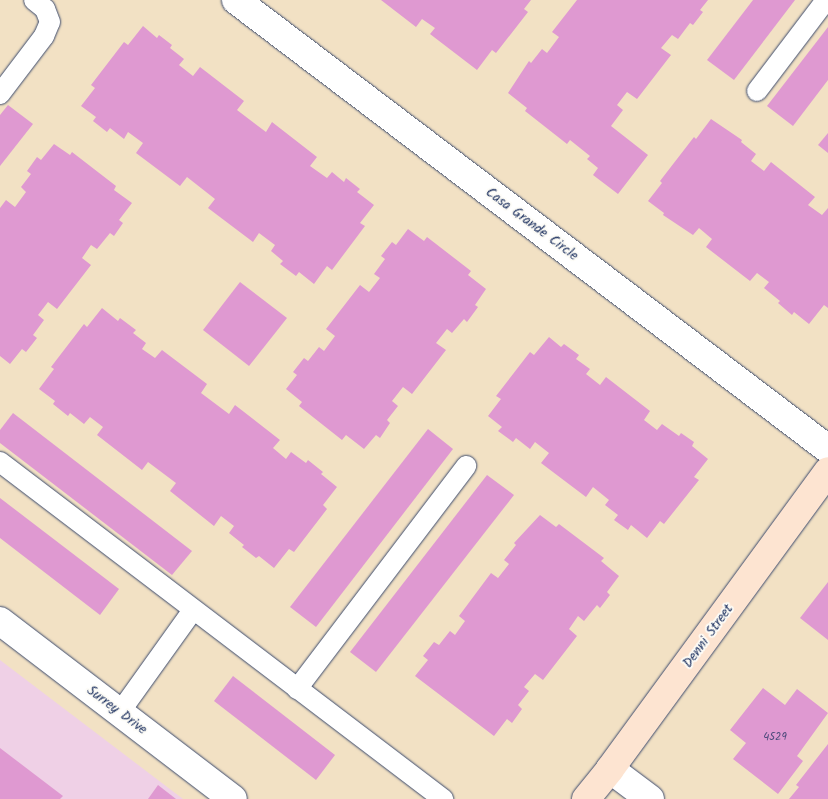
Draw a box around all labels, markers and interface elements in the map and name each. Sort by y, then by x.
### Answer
street label: Casa Grande Circle [482,184,582,264]
street label: Denni Street [679,601,737,671]
street label: Surrey Drive [84,682,150,738]
house number: 4529 [763,730,787,744]

